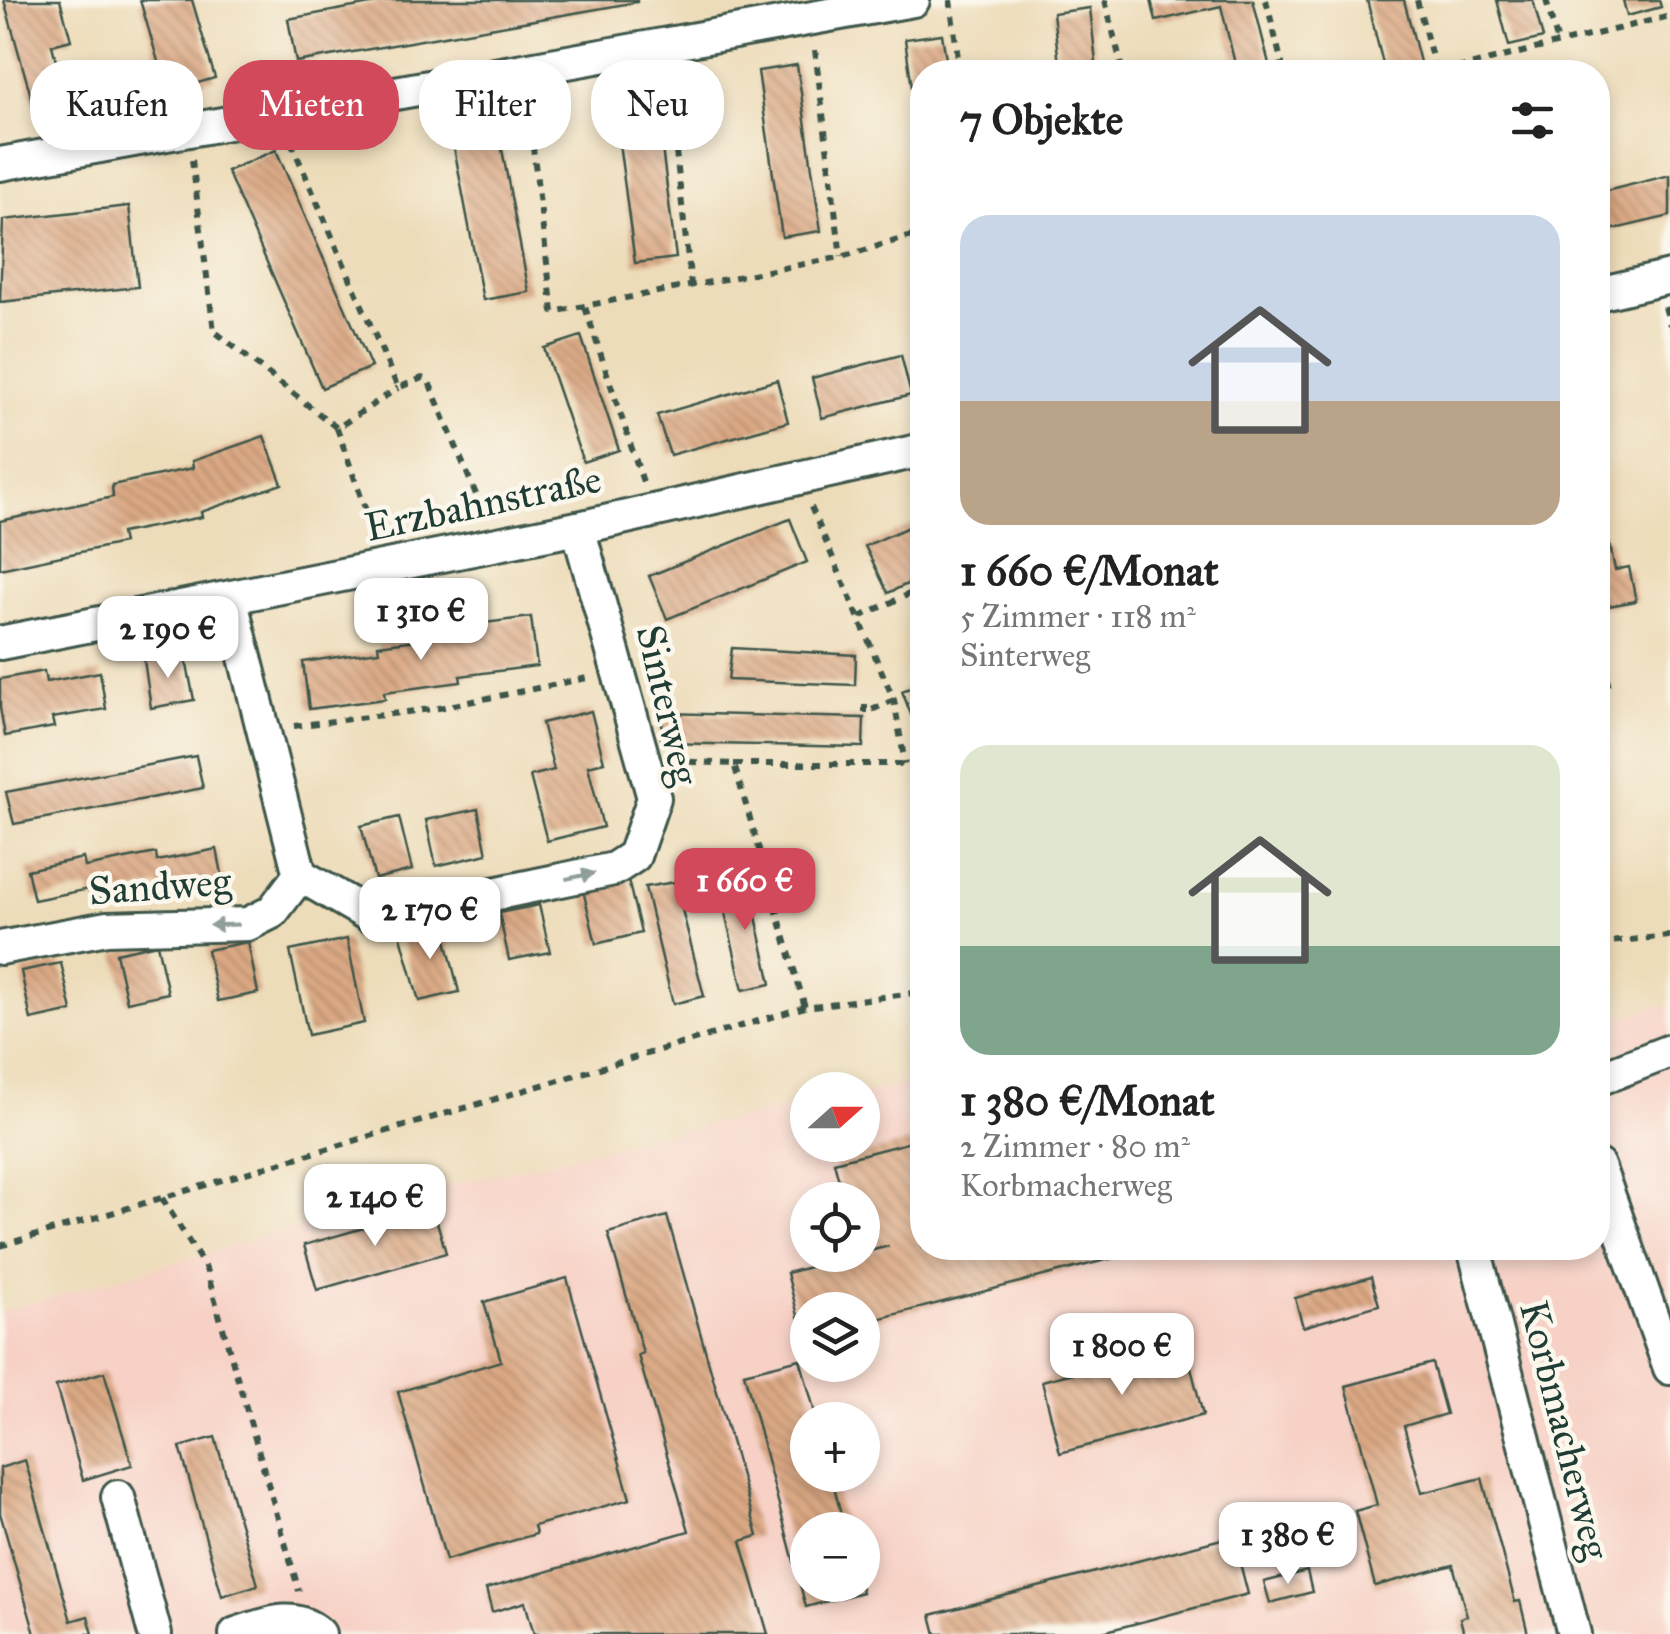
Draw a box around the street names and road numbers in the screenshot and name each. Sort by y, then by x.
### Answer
street label: Erzbahnstraße [360,454,606,552]
street label: Sinterweg [626,620,710,790]
street label: Sandweg [87,857,233,915]
street label: Korbmacherweg [1509,1296,1621,1565]

